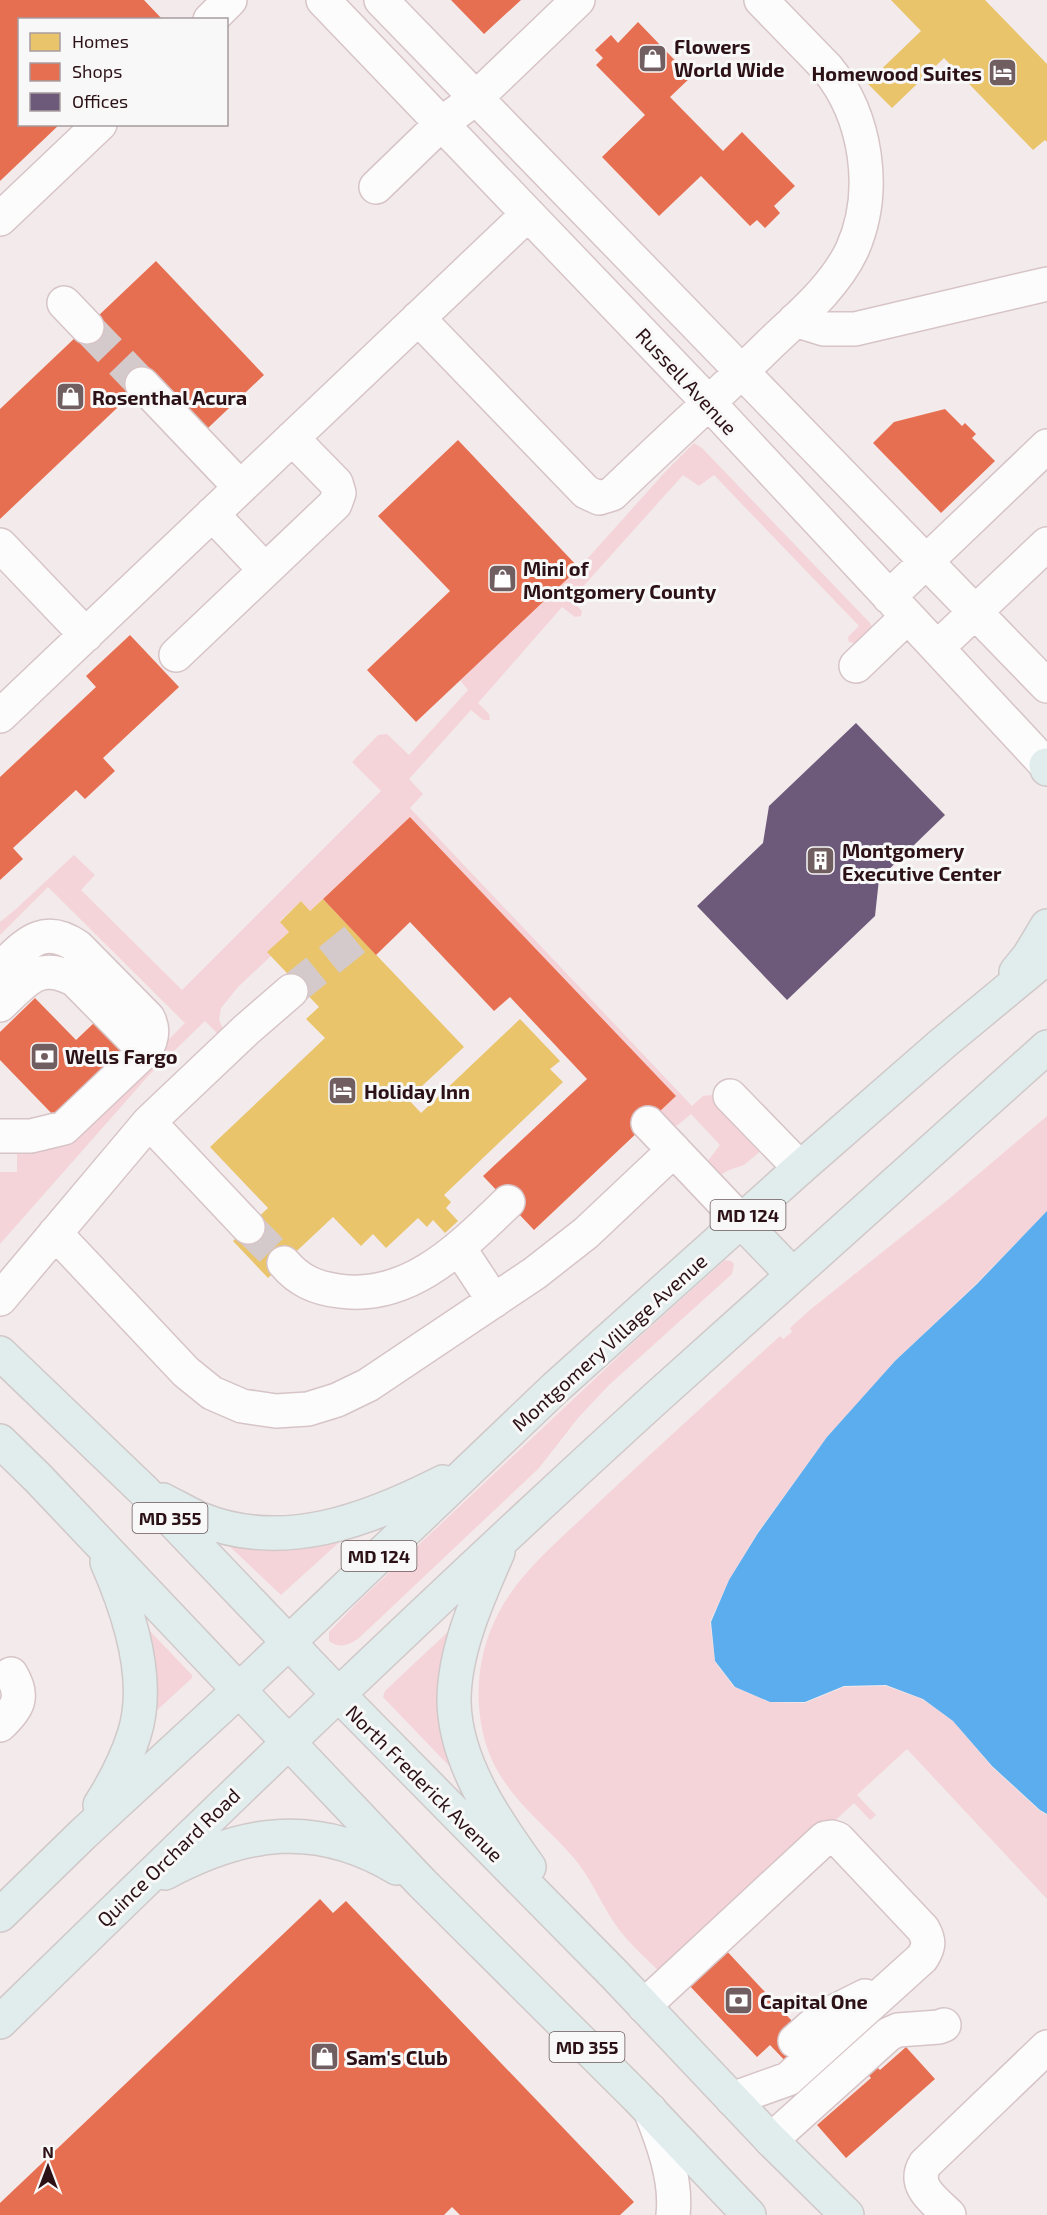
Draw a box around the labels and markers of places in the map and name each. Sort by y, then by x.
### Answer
place label: Flowers World Wide [674,34,784,81]
shop icon: Flowers World Wide [637,42,669,74]
hotel icon: Homewood Suites [987,57,1019,89]
place label: Homewood Suites [812,61,982,85]
shop icon: Rosenthal Acura [55,381,87,413]
place label: Rosenthal Acura [92,385,247,409]
place label: Mini of Montgomery County [523,556,717,604]
shop icon: Mini of Montgomery County [486,563,518,595]
place label: Montgomery Executive Center [842,838,1002,885]
building icon: Montgomery Executive Center [805,845,837,877]
bank icon: Wells Fargo [28,1040,60,1072]
place label: Wells Fargo [65,1044,177,1068]
hotel icon: Holiday Inn [327,1075,359,1107]
place label: Holiday Inn [364,1079,470,1104]
bank icon: Capital One [723,1985,755,2017]
place label: Capital One [760,1989,868,2013]
shop icon: Sam's Club [309,2041,341,2073]
place label: Sam's Club [346,2045,448,2069]

